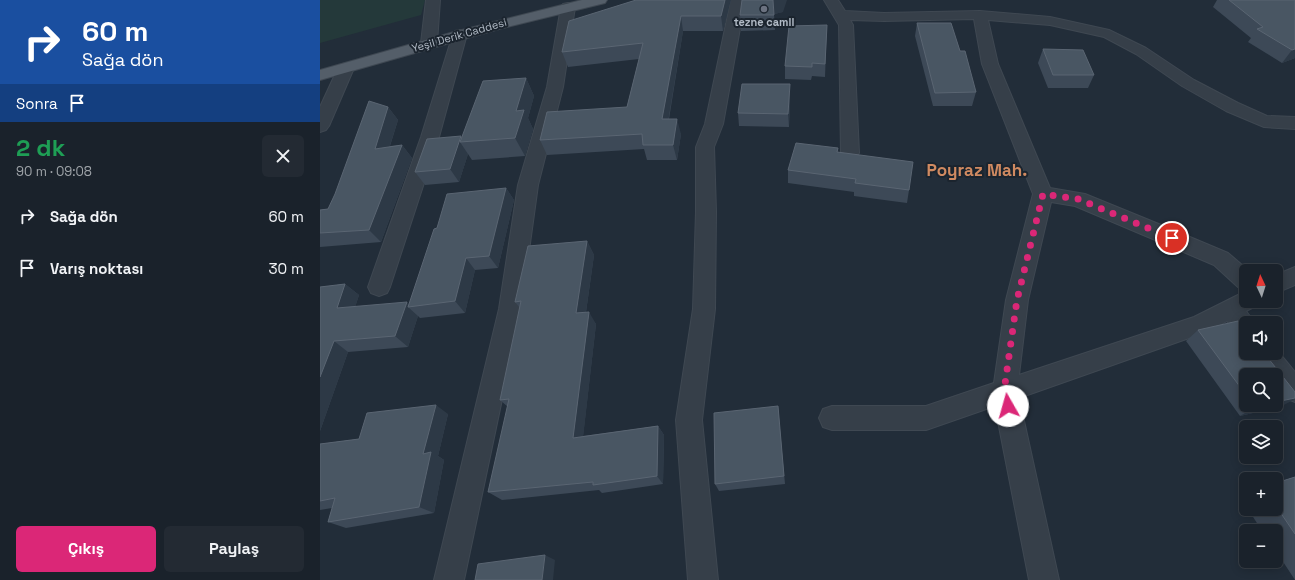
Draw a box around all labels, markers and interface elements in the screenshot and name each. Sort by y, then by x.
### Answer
marker: tezne camii [759,4,769,14]
text: 60 m [82,13,148,49]
street label: Yeşil Derik Caddesi [410,15,508,55]
place label: tezne camii [734,15,794,29]
icon: right [16,16,68,68]
text: Sağa dön [82,48,163,71]
icon: arrive [66,92,88,114]
text: Sonra [16,94,58,113]
text: 2 dk [16,132,65,163]
button: close [262,135,304,177]
district label: Poyraz Mah. [927,159,1027,181]
text: 90 m · 09:08 [16,163,92,180]
icon: right [16,205,38,227]
text: Sağa dön [50,207,118,226]
text: 60 m [268,207,304,226]
pin [1155,221,1189,255]
icon: arrive [1161,227,1183,249]
icon: arrive [16,257,38,279]
text: Varış noktası [50,259,143,278]
text: 30 m [269,259,304,278]
north arrow [1239,264,1283,308]
map controls [1239,264,1283,568]
button: sound [1239,316,1283,360]
button: search [1239,368,1283,412]
position arrow [987,385,1029,427]
button: layers [1239,420,1283,464]
button: + [1239,472,1283,516]
button: − [1239,524,1283,568]
button: Çıkış [16,526,156,572]
button: Paylaş [164,526,304,572]

